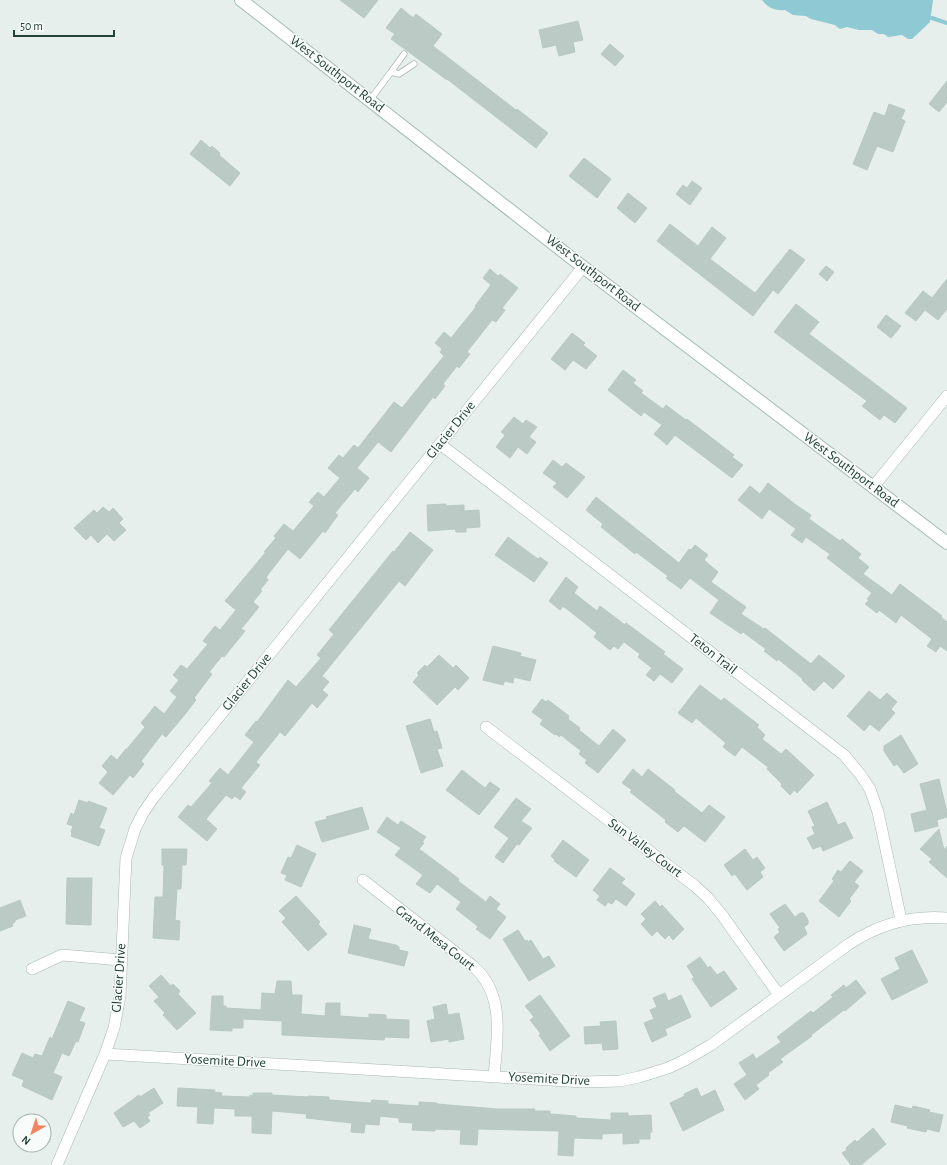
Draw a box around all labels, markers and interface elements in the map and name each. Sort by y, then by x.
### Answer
scale bar [14,12,114,38]
text: 50 m [20,20,43,32]
street label: West Southport Road [287,33,387,115]
street label: West Southport Road [543,232,643,314]
street label: Glacier Drive [424,399,478,461]
street label: West Southport Road [801,430,901,510]
street label: Teton Trail [686,631,740,677]
street label: Glacier Drive [220,651,274,713]
street label: Sun Valley Court [606,816,685,880]
street label: Grand Mesa Court [393,903,478,974]
street label: Glacier Drive [110,943,128,1013]
street label: Yosemite Drive [184,1052,266,1070]
street label: Yosemite Drive [508,1070,590,1088]
north arrow [12,1113,52,1153]
text: N [20,1134,32,1147]

